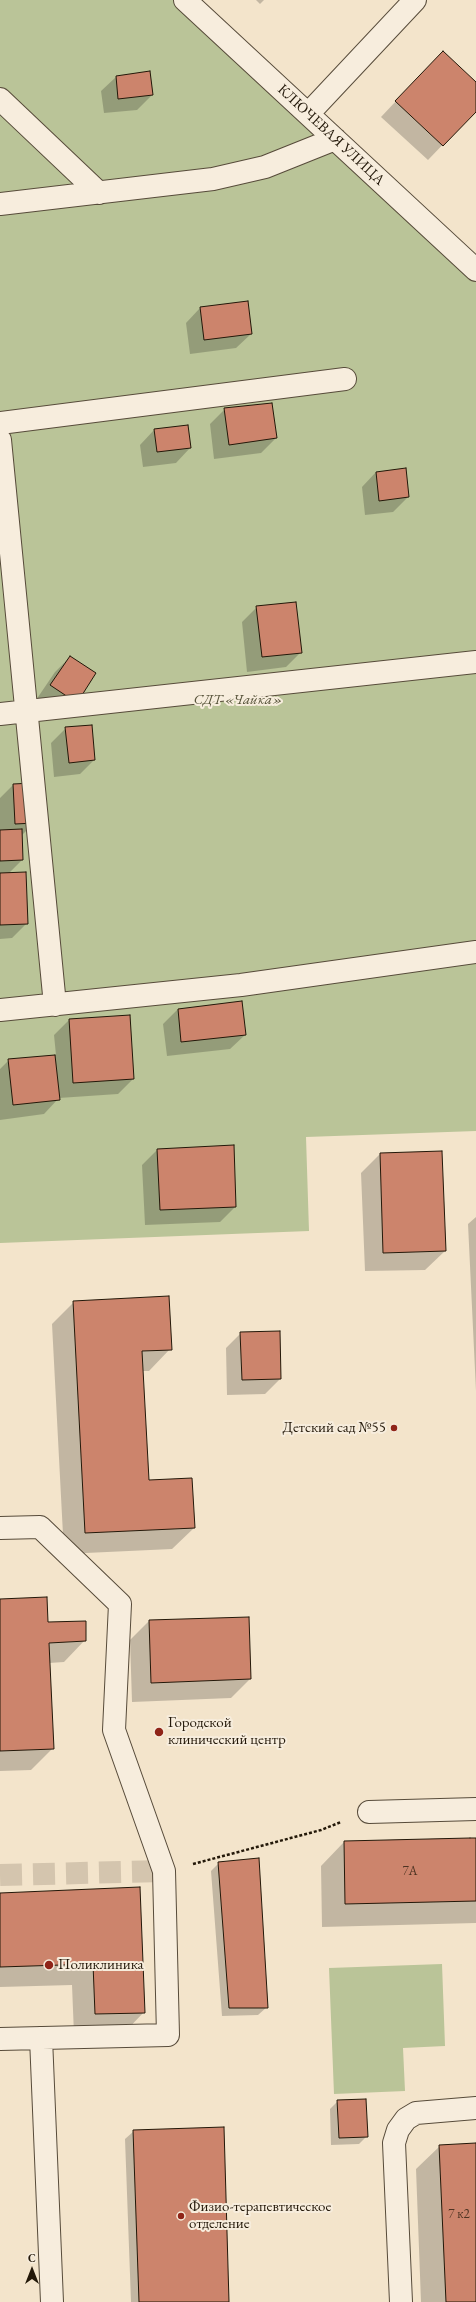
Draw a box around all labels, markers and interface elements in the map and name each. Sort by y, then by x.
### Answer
street label: КЛЮЧЕВАЯ УЛИЦА [274,81,388,189]
park label: СДТ «Чайка» [193,691,283,709]
place label: Детский сад №55 [282,1419,386,1437]
marker: Детский сад №55 [389,1423,399,1433]
place label: Городской клинический центр [168,1714,286,1749]
marker: Городской клинический центр [153,1726,165,1738]
house number: 7А [402,1863,418,1879]
place label: Поликлиника [58,1956,144,1974]
marker: Поликлиника [43,1959,55,1971]
place label: Физио-терапевтическое отделение [189,2198,331,2233]
house number: 7 к2 [448,2206,470,2222]
marker: Физио-терапевтическое отделение [176,2211,186,2221]
north arrow [12,2250,52,2290]
text: С [28,2251,36,2265]

